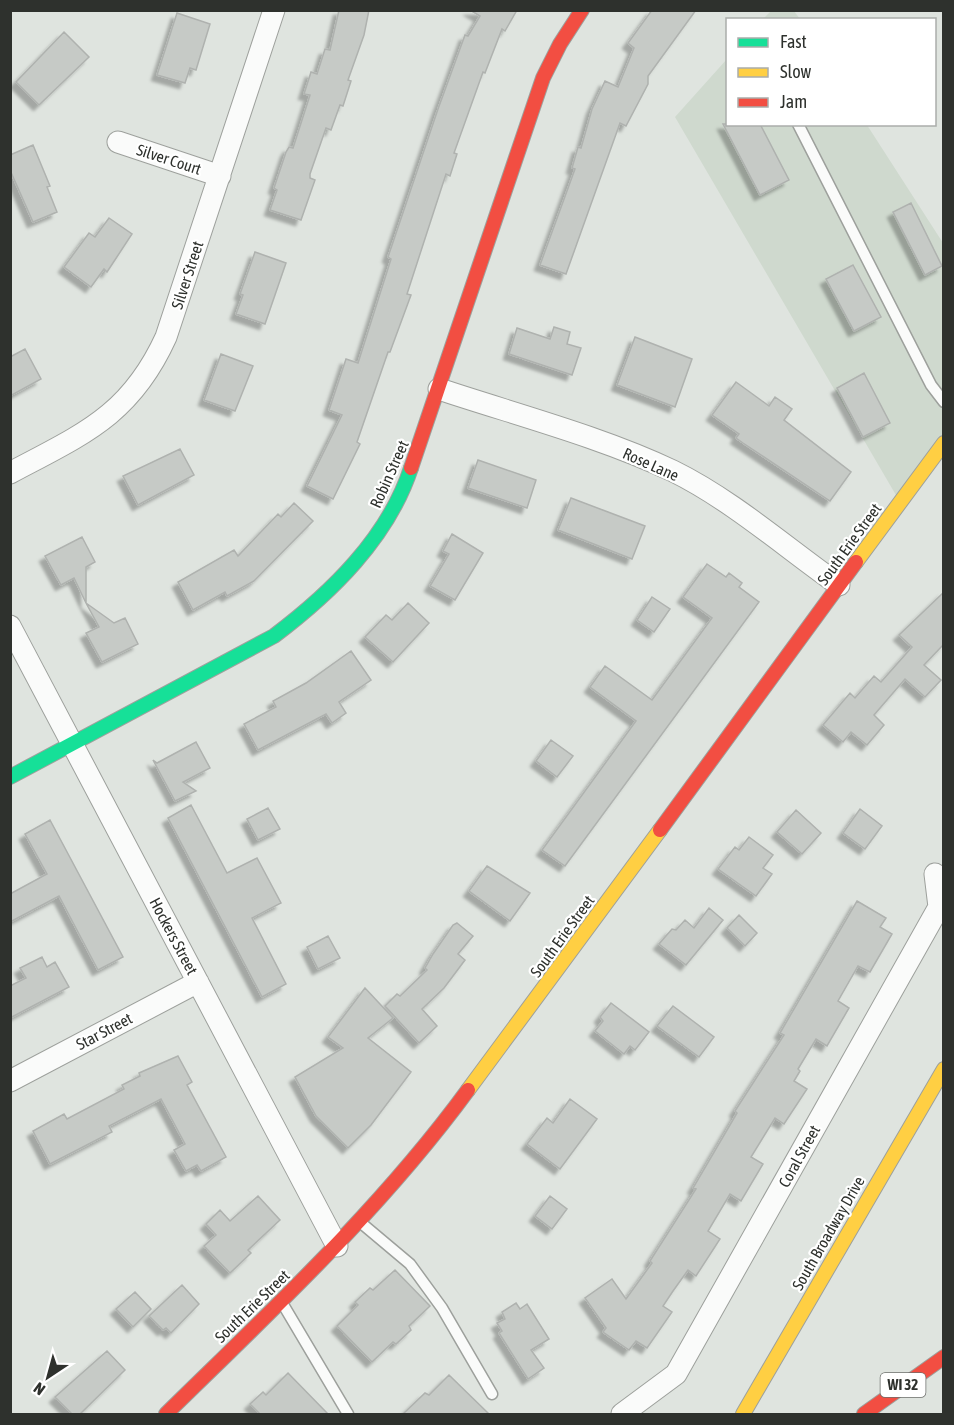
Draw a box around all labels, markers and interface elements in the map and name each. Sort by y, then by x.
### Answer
legend [726,18,936,126]
text: Fast [780,31,807,52]
text: Slow [780,61,811,82]
text: Jam [780,91,807,112]
street label: Silver Court [134,140,204,178]
street label: Silver Street [168,238,207,311]
street label: Robin Street [366,437,412,510]
street label: Rose Lane [620,444,682,484]
street label: South Erie Street [813,499,885,588]
street label: South Erie Street [526,891,598,980]
street label: Hockers Street [146,895,202,978]
street label: Star Street [73,1009,135,1053]
street label: Coral Street [775,1122,824,1190]
street label: South Broadway Drive [788,1173,869,1293]
street label: South Erie Street [211,1266,293,1346]
north arrow [18,1347,78,1407]
road number: WI 32 [880,1373,926,1397]
text: N [30,1379,48,1399]

